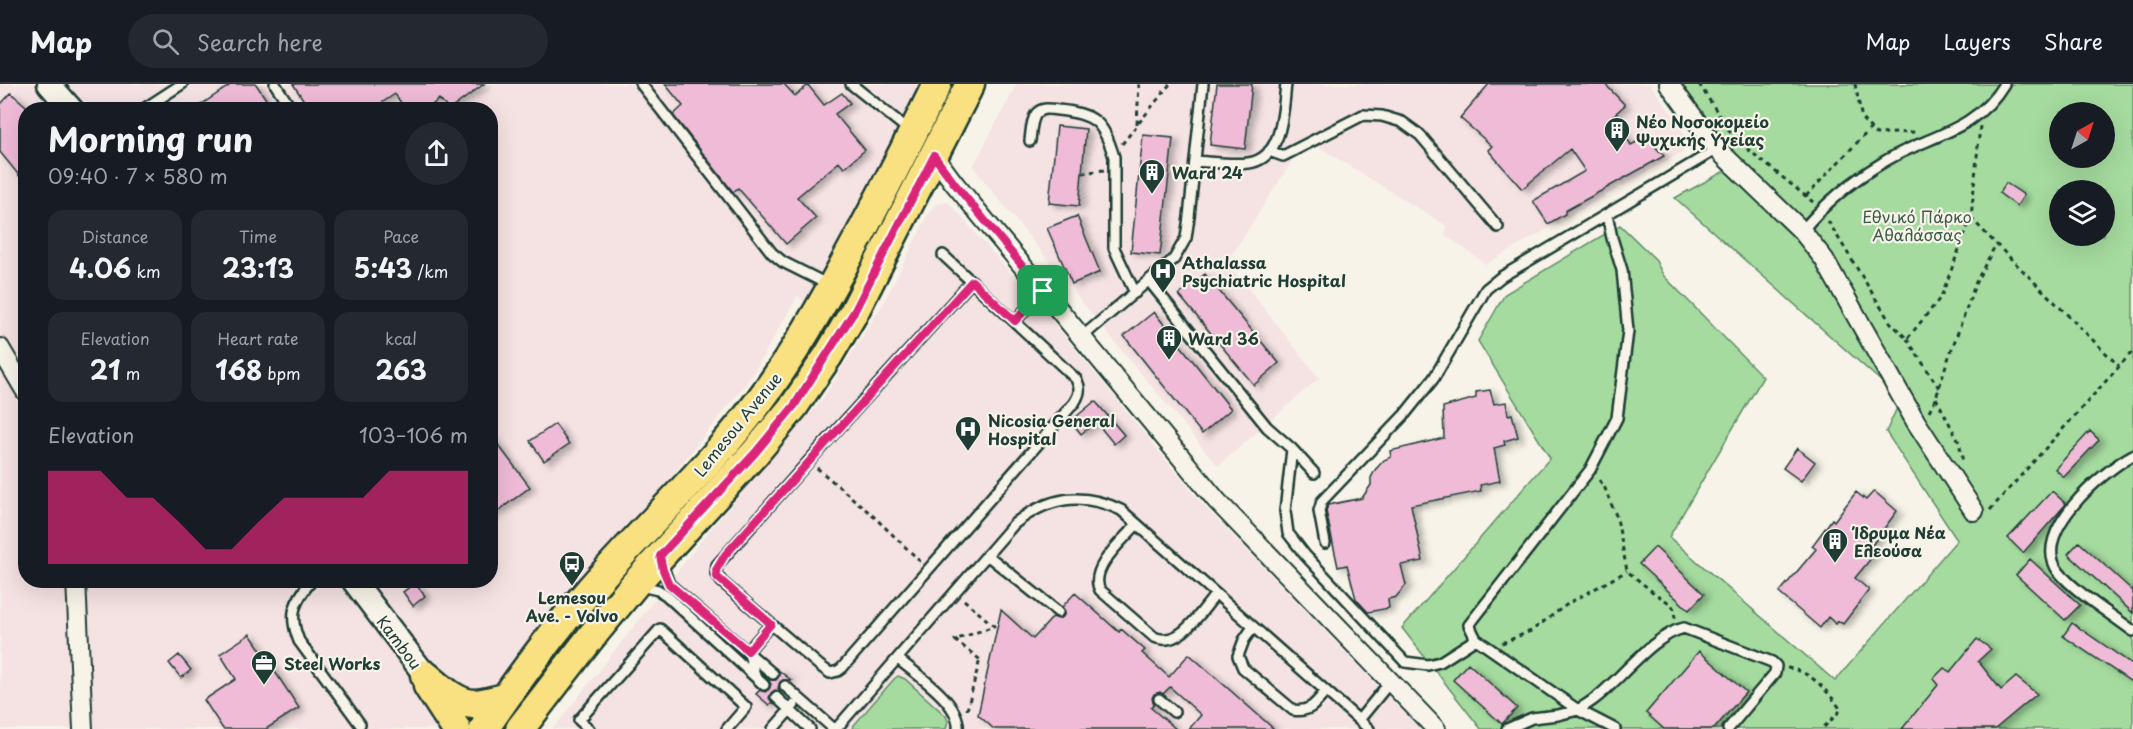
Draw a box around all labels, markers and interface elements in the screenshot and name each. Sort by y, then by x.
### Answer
search box [128,14,548,68]
text: Map [30,20,92,63]
icon: search [149,25,182,58]
text: Search here [197,25,323,58]
text: Map [1866,25,1910,57]
text: Layers [1943,25,2011,57]
text: Share [2044,25,2103,57]
north arrow [2049,102,2115,168]
map controls [2049,102,2115,246]
place label: Νέο Νοσοκομείο Ψυχικής Υγείας [1636,109,1769,151]
text: Morning run [48,113,253,163]
building icon: Νέο Νοσοκομείο Ψυχικής Υγείας [1602,115,1632,153]
button: share [405,122,468,185]
building icon: Ward 24 [1137,157,1167,195]
place label: Ward 24 [1172,160,1243,184]
text: 09:40 · 7 × 580 m [48,161,228,191]
button: layers [2049,180,2115,246]
park label: Εθνικό Πάρκο Αθαλάσσας [1862,204,1972,246]
text: Distance [81,224,149,248]
text: Time [239,224,277,248]
text: Pace [383,224,419,248]
text: 4.06 [69,248,131,287]
text: 23:13 [222,248,294,287]
text: 5:43 [354,248,412,287]
place label: Athalassa Psychiatric Hospital [1182,250,1346,292]
hospital icon: Athalassa Psychiatric Hospital [1148,256,1178,294]
text: km [131,259,161,283]
text: /km [412,259,448,283]
pin [1017,265,1068,316]
icon: arrive [1026,274,1059,307]
building icon: Ward 36 [1154,323,1184,361]
text: Elevation [80,326,150,350]
text: Heart rate [218,326,298,350]
text: kcal [385,326,417,350]
place label: Ward 36 [1188,326,1259,350]
text: 21 [90,350,120,389]
text: 168 [215,350,262,389]
text: 263 [375,350,427,389]
text: m [120,361,140,385]
text: bpm [262,361,301,385]
street label: Lemesou Avenue [687,366,787,481]
place label: Nicosia General Hospital [988,408,1115,450]
hospital icon: Nicosia General Hospital [953,414,983,452]
text: Elevation [48,420,134,450]
text: 103–106 m [359,420,468,450]
place label: Ίδρυμα Νέα Ελεούσα [1851,520,1946,562]
building icon: Ίδρυμα Νέα Ελεούσα [1820,526,1850,564]
bus stop icon: Lemesou Ave. - Volvo [557,549,587,587]
place label: Lemesou Ave. - Volvo [525,585,618,627]
street label: Kambou [372,610,428,674]
office icon: Steel Works [249,648,279,686]
place label: Steel Works [284,651,381,675]

